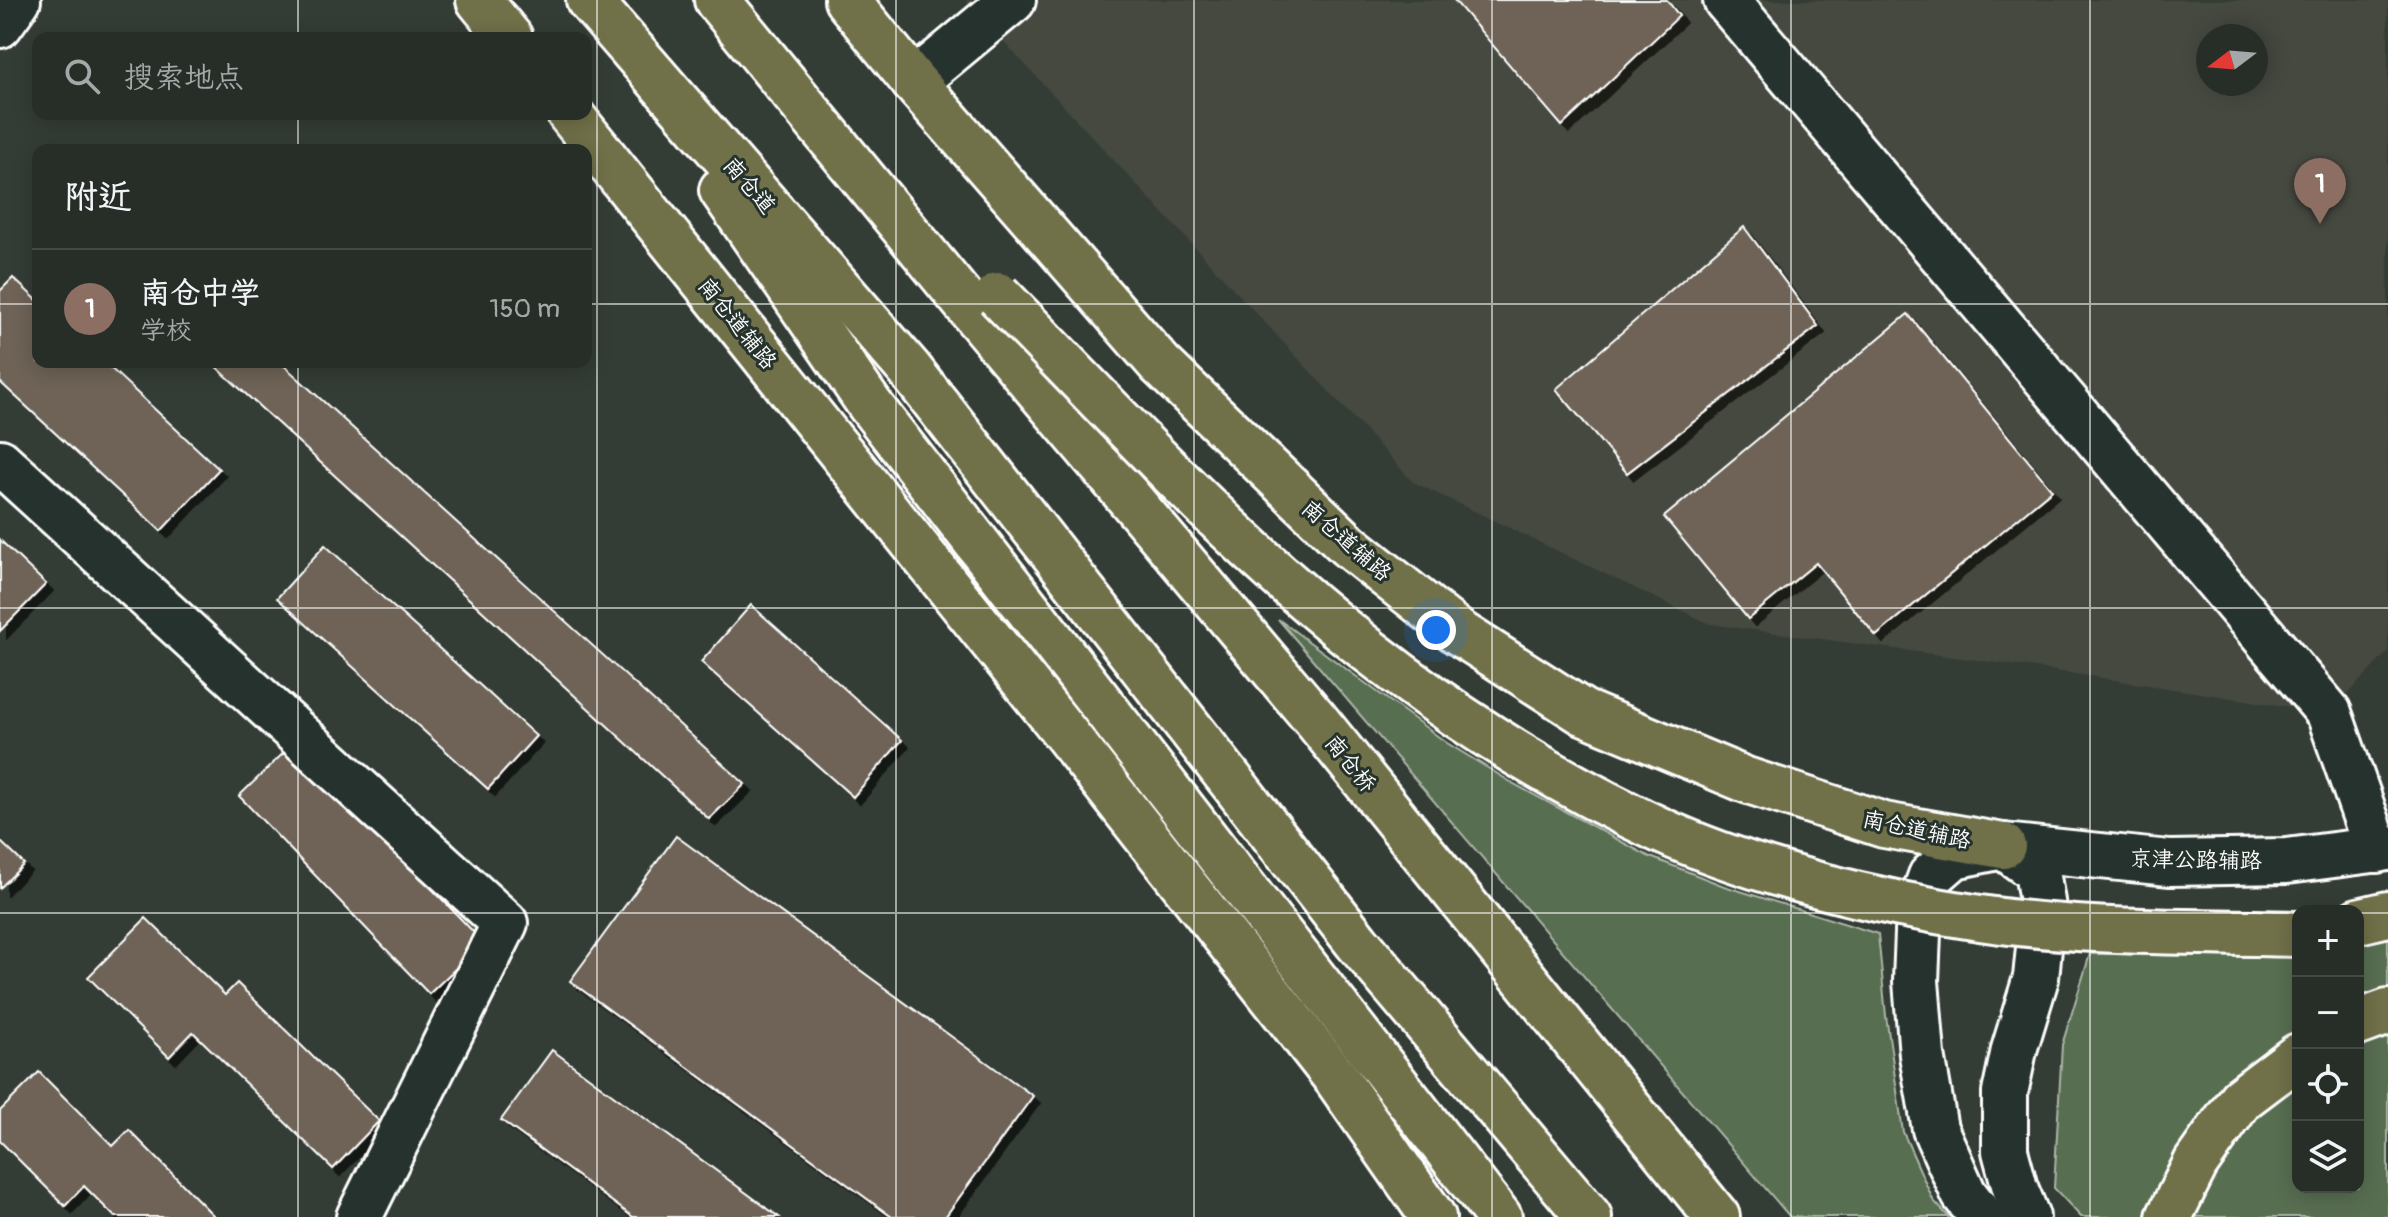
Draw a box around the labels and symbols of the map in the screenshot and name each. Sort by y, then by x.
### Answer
north arrow [2196,24,2268,96]
street label: 南仓道 [717,152,781,220]
pin: 1 [2294,158,2346,224]
street label: 南仓道辅路 [692,272,783,375]
street label: 南仓道辅路 [1296,494,1397,587]
your location [1416,610,1456,650]
street label: 南仓桥 [1319,729,1382,798]
street label: 南仓道辅路 [1860,805,1974,855]
street label: 京津公路辅路 [2130,845,2262,875]

